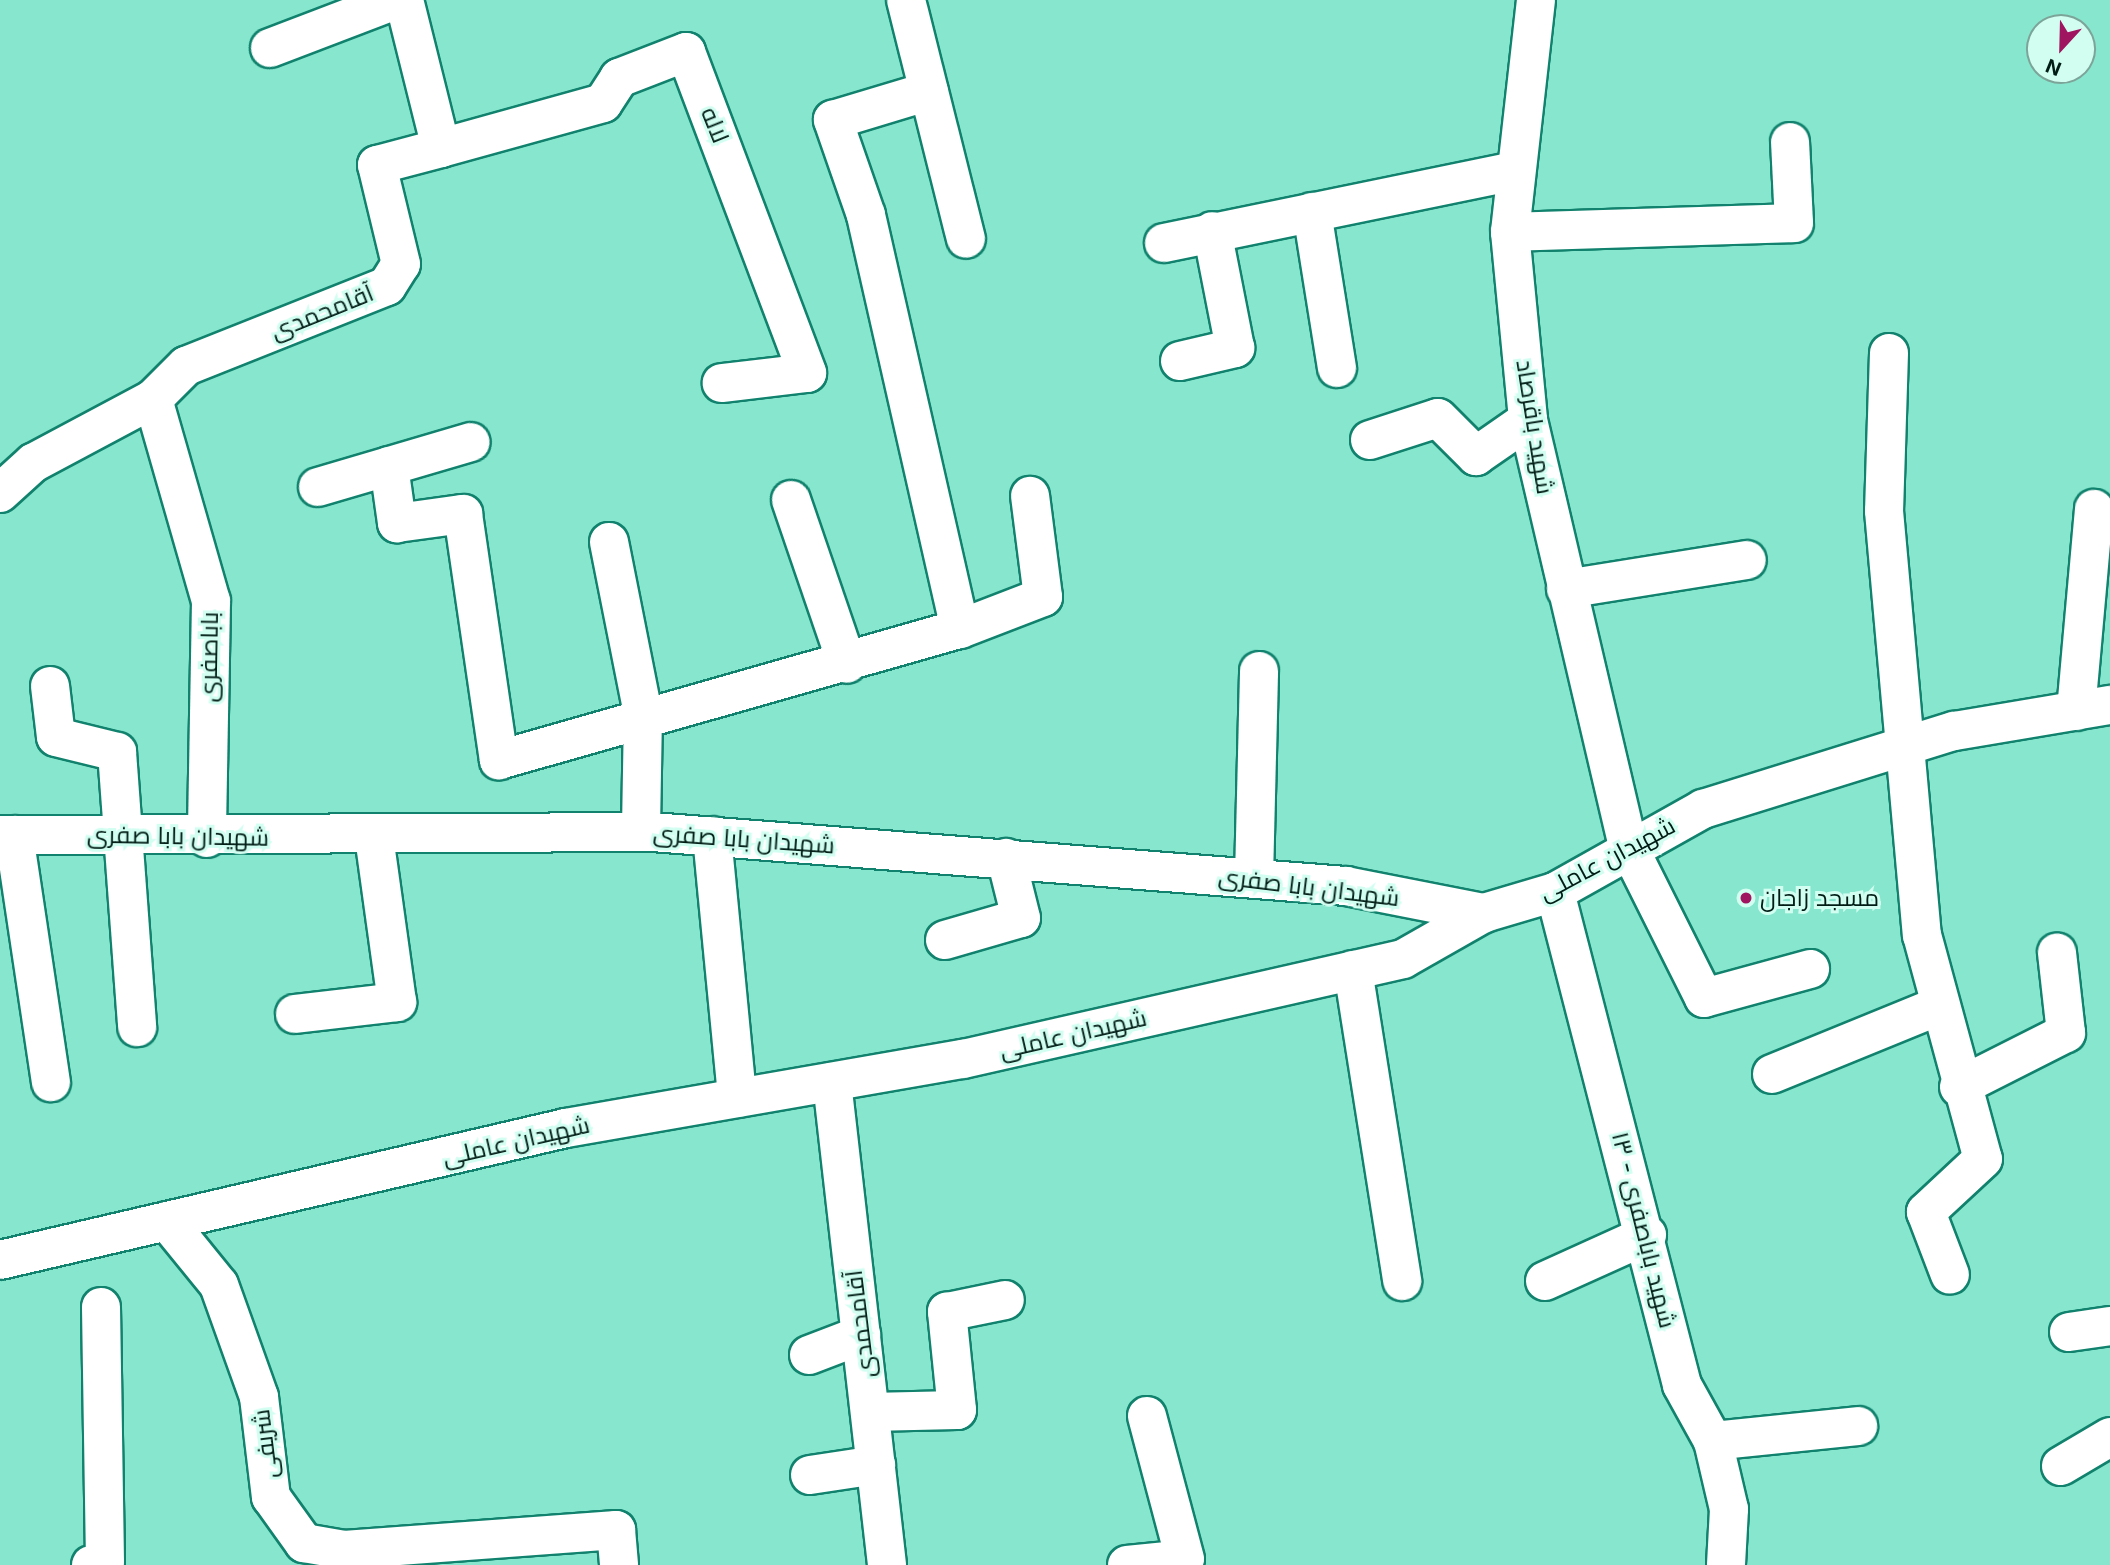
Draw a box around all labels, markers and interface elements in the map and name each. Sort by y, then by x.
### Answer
north arrow [2026,14,2096,84]
text: N [2043,54,2065,80]
street label: لاله [695,103,735,147]
street label: آقامحمدی [266,278,378,346]
street label: شهید باقرصاد [1510,358,1560,496]
street label: باباصفری [194,611,224,703]
street label: شهیدان عاملی [1534,811,1680,907]
street label: شهیدان بابا صفری [652,818,836,860]
street label: شهیدان بابا صفری [87,820,269,852]
street label: شهیدان بابا صفری [1217,862,1401,912]
place label: مسجد زاجان [1760,884,1879,912]
marker: مسجد زاجان [1738,890,1754,906]
street label: شهیدان عاملی [997,1003,1149,1065]
street label: شهیدان عاملی [440,1110,592,1172]
street label: شهید باباصفری - ۱۳ [1606,1129,1682,1331]
street label: آقامحمدی [839,1268,881,1380]
street label: شریفی [246,1408,284,1480]

